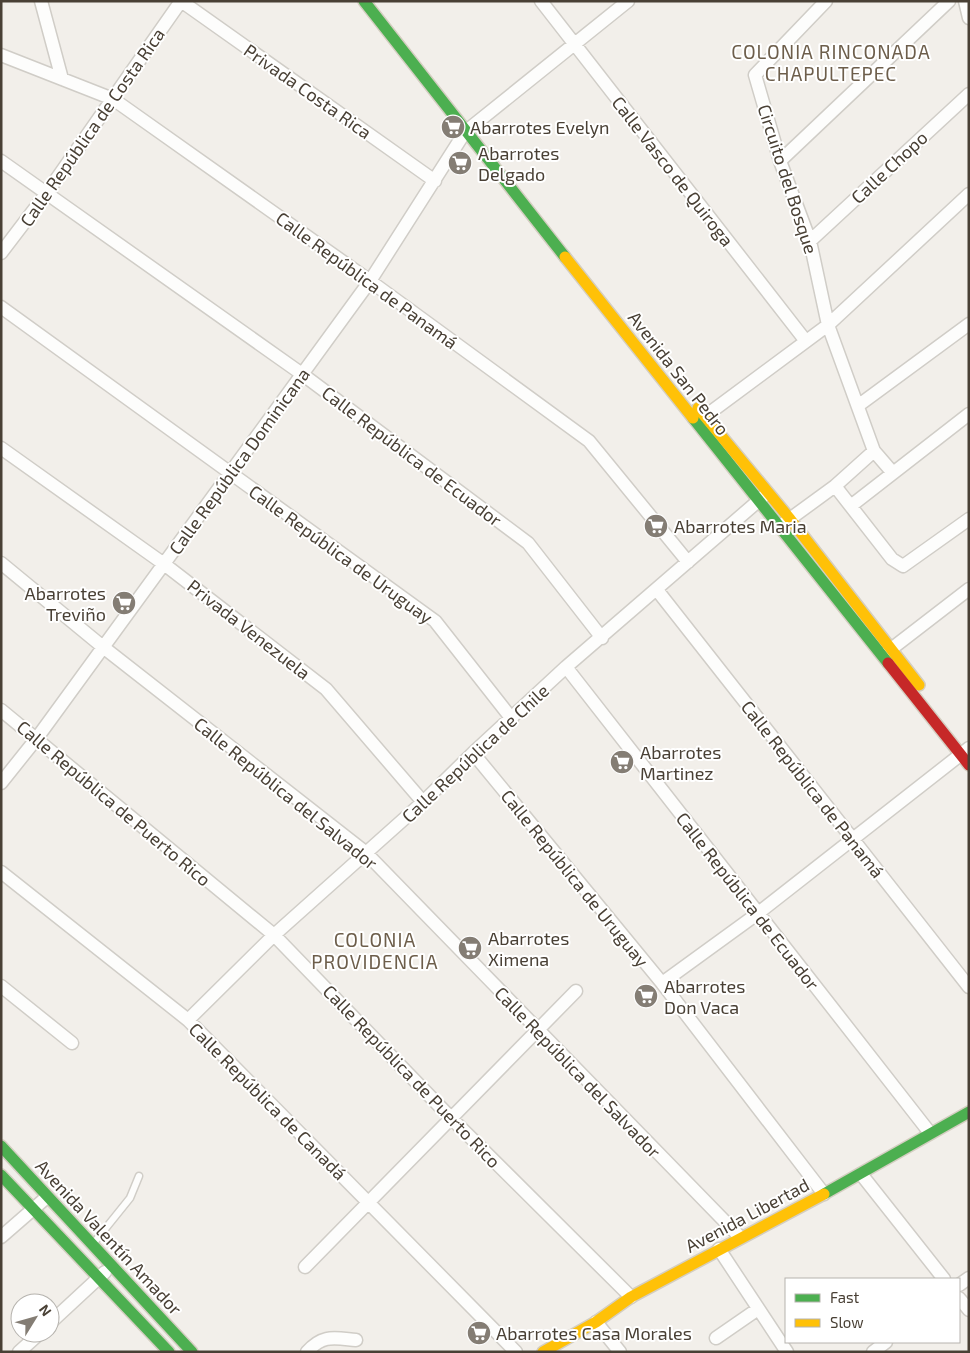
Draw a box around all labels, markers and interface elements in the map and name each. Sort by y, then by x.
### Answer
street label: Calle República de Costa Rica [15,23,169,231]
street label: Privada Costa Rica [240,39,376,143]
district label: COLONIA RINCONADA CHAPULTEPEC [731,40,931,85]
street label: Calle Vasco de Quiroga [608,92,738,250]
street label: Circuito del Bosque [753,101,823,257]
supermarket icon: Abarrotes Evelyn [440,114,466,140]
place label: Abarrotes Evelyn [470,116,610,138]
street label: Calle Chopo [846,126,932,208]
place label: Abarrotes Delgado [478,142,559,185]
supermarket icon: Abarrotes Delgado [447,150,473,176]
street label: Calle República de Panamá [272,207,462,353]
street label: Avenida San Pedro [624,307,734,439]
street label: Calle República Dominicana [164,364,314,558]
street label: Calle República de Ecuador [318,381,506,531]
street label: Calle República de Uruguay [245,480,438,628]
supermarket icon: Abarrotes Maria [643,513,669,539]
place label: Abarrotes Maria [674,515,807,537]
street label: Privada Venezuela [183,574,315,684]
place label: Abarrotes Treviño [25,582,106,625]
supermarket icon: Abarrotes Treviño [111,590,137,616]
street label: Calle República de Chile [397,679,553,827]
street label: Calle República de Panamá [737,696,889,882]
street label: Calle República del Salvador [190,712,382,874]
street label: Calle República de Puerto Rico [13,716,215,890]
place label: Abarrotes Martinez [640,741,721,784]
supermarket icon: Abarrotes Martinez [609,749,635,775]
street label: Calle República de Uruguay [497,785,654,971]
street label: Calle República de Ecuador [672,808,824,994]
place label: Abarrotes Ximena [488,927,569,970]
district label: COLONIA PROVIDENCIA [311,928,439,973]
supermarket icon: Abarrotes Ximena [457,935,483,961]
place label: Abarrotes Don Vaca [664,975,745,1018]
street label: Calle República de Puerto Rico [319,980,505,1172]
street label: Calle República del Salvador [490,982,666,1162]
supermarket icon: Abarrotes Don Vaca [633,983,659,1009]
street label: Calle República de Canadá [185,1018,351,1184]
street label: Avenida Valentín Amador [31,1155,187,1319]
street label: Avenida Libertad [681,1173,813,1257]
legend [785,1278,960,1343]
text: Fast [830,1288,860,1306]
north arrow [10,1293,60,1343]
text: N [36,1301,56,1319]
text: Slow [830,1313,864,1331]
supermarket icon: Abarrotes Casa Morales [466,1320,492,1346]
place label: Abarrotes Casa Morales [496,1322,692,1344]

